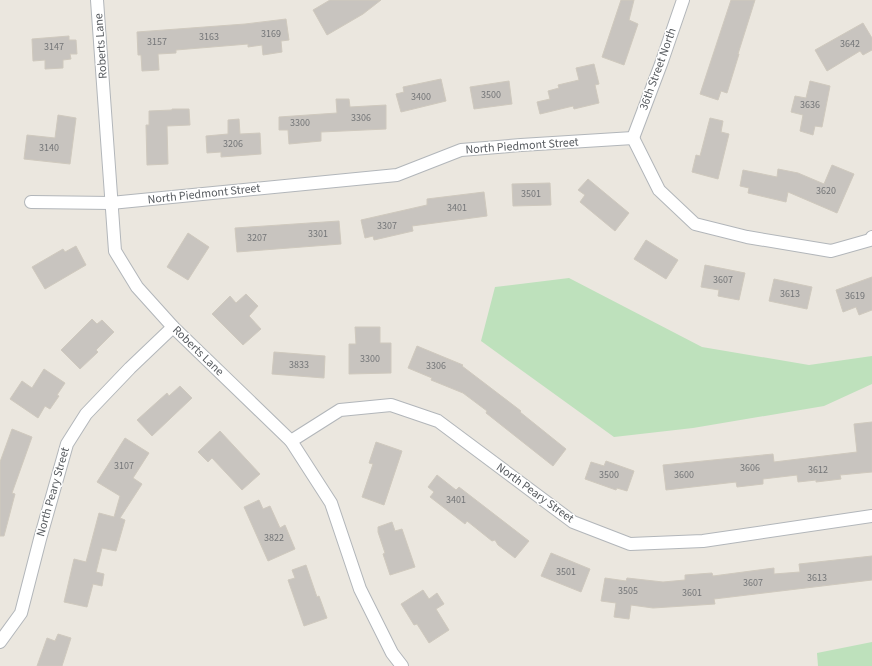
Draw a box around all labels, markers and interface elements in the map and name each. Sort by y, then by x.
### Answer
street label: Roberts Lane [90,13,112,79]
street label: 36th Street North [635,25,681,113]
house number: 3169 [261,27,281,41]
house number: 3163 [199,30,219,44]
house number: 3157 [147,35,167,49]
house number: 3642 [840,37,860,51]
house number: 3147 [44,40,64,54]
house number: 3500 [481,88,501,102]
house number: 3400 [411,90,431,104]
house number: 3636 [800,98,820,112]
house number: 3306 [351,111,371,125]
house number: 3300 [290,116,310,130]
street label: North Piedmont Street [465,134,579,158]
house number: 3206 [223,137,243,151]
house number: 3140 [39,141,59,155]
street label: North Piedmont Street [147,180,261,208]
house number: 3620 [816,184,836,198]
house number: 3501 [521,187,541,201]
house number: 3401 [447,201,467,215]
house number: 3307 [377,219,397,233]
house number: 3301 [308,227,328,241]
house number: 3207 [247,231,267,245]
house number: 3607 [713,273,733,287]
house number: 3613 [780,287,800,301]
house number: 3619 [845,289,865,303]
street label: Roberts Lane [168,322,228,380]
house number: 3300 [360,352,380,366]
house number: 3833 [289,358,309,372]
house number: 3306 [426,359,446,373]
street label: North Peary Street [32,445,74,539]
house number: 3107 [114,459,134,473]
street label: North Peary Street [493,459,577,527]
house number: 3606 [740,461,760,475]
house number: 3612 [808,463,828,477]
house number: 3500 [599,468,619,482]
house number: 3600 [674,468,694,482]
house number: 3401 [446,493,466,507]
house number: 3822 [264,531,284,545]
house number: 3501 [556,565,576,579]
house number: 3613 [807,571,827,585]
house number: 3607 [743,576,763,590]
house number: 3505 [618,584,638,598]
house number: 3601 [682,586,702,600]

